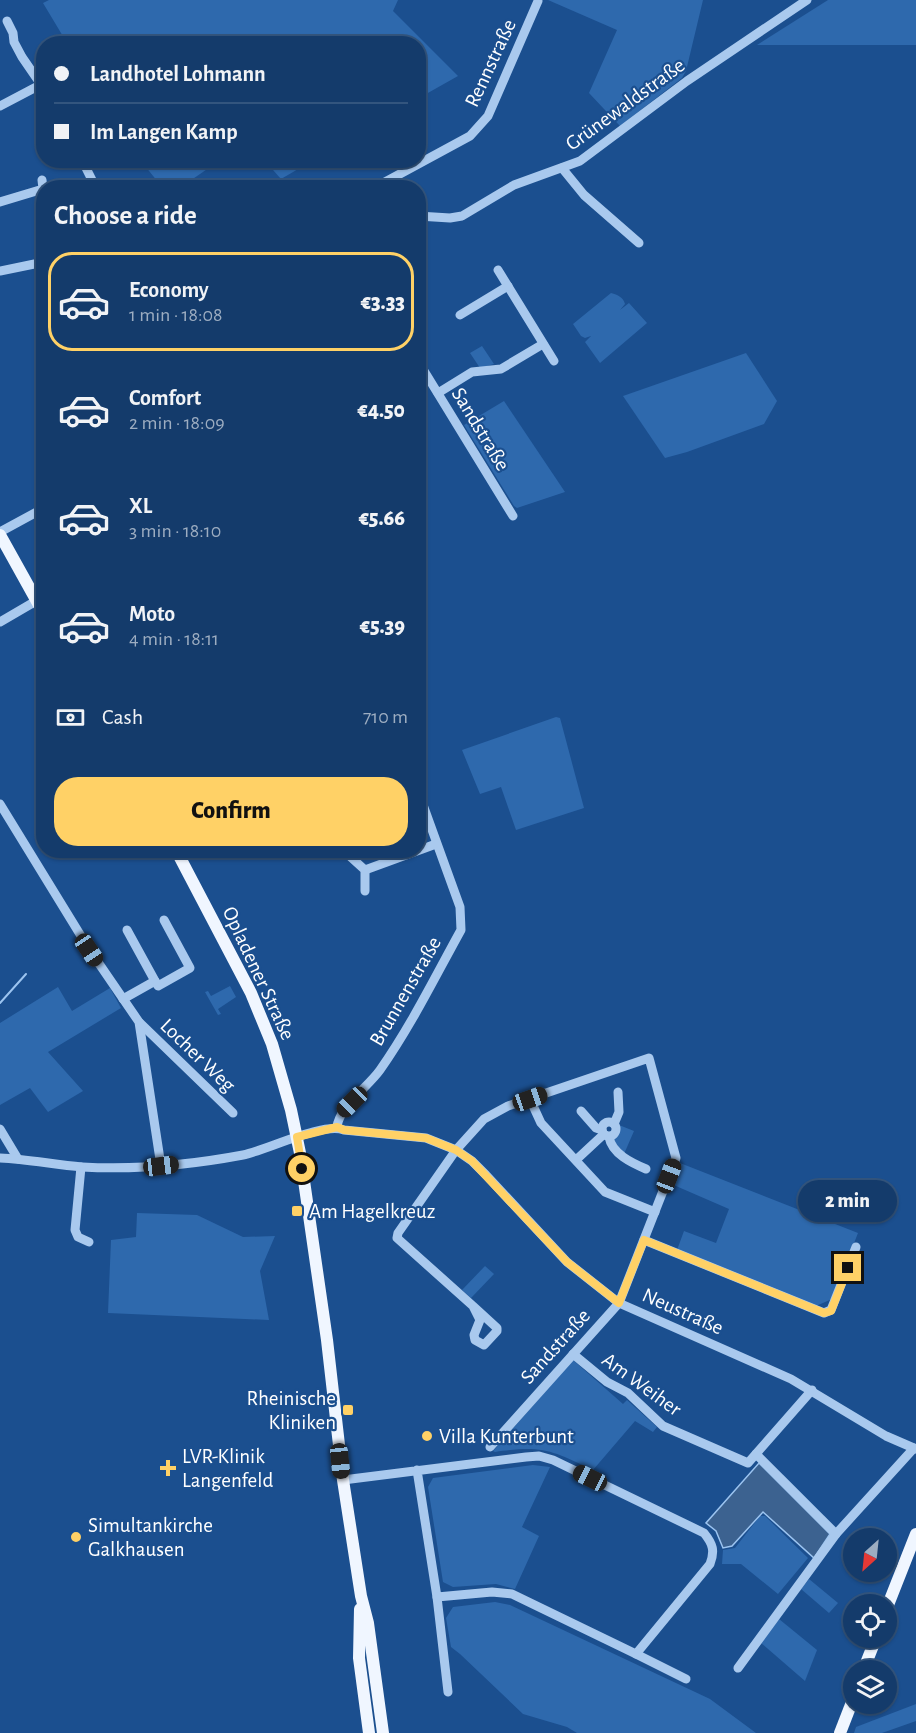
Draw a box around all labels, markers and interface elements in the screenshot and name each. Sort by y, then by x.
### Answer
street label: Rennstraße [461,16,520,110]
street label: Grünewaldstraße [562,54,689,155]
text: Landhotel Lohmann [90,63,266,85]
text: Im Langen Kamp [90,121,238,143]
text: Choose a ride [54,202,197,229]
icon: car [57,275,111,329]
text: Economy [129,279,209,301]
text: €3.33 [361,291,405,313]
text: 1 min · 18:08 [129,305,223,325]
icon: car [57,383,111,437]
street label: Sandstraße [448,384,513,474]
text: Comfort [129,387,201,409]
text: €4.50 [358,399,405,421]
text: 2 min · 18:09 [129,413,225,433]
icon: car [57,491,111,545]
text: XL [129,495,152,517]
text: €5.66 [359,507,405,529]
text: 3 min · 18:10 [129,521,221,541]
icon: car [57,599,111,653]
text: Moto [129,603,175,625]
text: €5.39 [360,615,405,637]
text: 4 min · 18:11 [129,629,219,649]
icon: cash [54,701,87,734]
text: Cash [102,706,143,728]
text: 710 m [363,707,408,727]
button: Confirm [54,777,408,846]
street label: Opladener Straße [219,903,299,1043]
car [71,930,107,970]
street label: Brunnenstraße [366,933,445,1049]
street label: Locher Weg [156,1015,240,1097]
car [333,1083,371,1121]
car [510,1085,550,1113]
car [142,1155,180,1177]
route start [288,1155,315,1182]
car [654,1156,684,1196]
callout: 2 min [798,1181,898,1223]
text: 2 min [825,1191,870,1211]
place label: Am Hagelkreuz [309,1201,435,1222]
marker: Am Hagelkreuz [290,1204,304,1218]
route end [834,1254,861,1281]
street label: Neustraße [639,1284,727,1339]
street label: Sandstraße [517,1305,594,1388]
street label: Am Weiher [598,1349,685,1420]
place label: Rheinische Kliniken [246,1388,336,1433]
marker: Rheinische Kliniken [341,1403,355,1417]
place label: Villa Kunterbunt [439,1426,574,1447]
marker: Villa Kunterbunt [420,1429,434,1443]
car [329,1442,351,1480]
place label: LVR-Klinik Langenfeld [182,1446,273,1491]
marker: LVR-Klinik Langenfeld [159,1459,177,1477]
car [570,1462,610,1494]
place label: Simultankirche Galkhausen [88,1515,213,1560]
north arrow [843,1528,897,1582]
map controls [843,1528,897,1714]
marker: Simultankirche Galkhausen [69,1530,83,1544]
button: locate [843,1594,897,1648]
button: layers [843,1660,897,1714]

